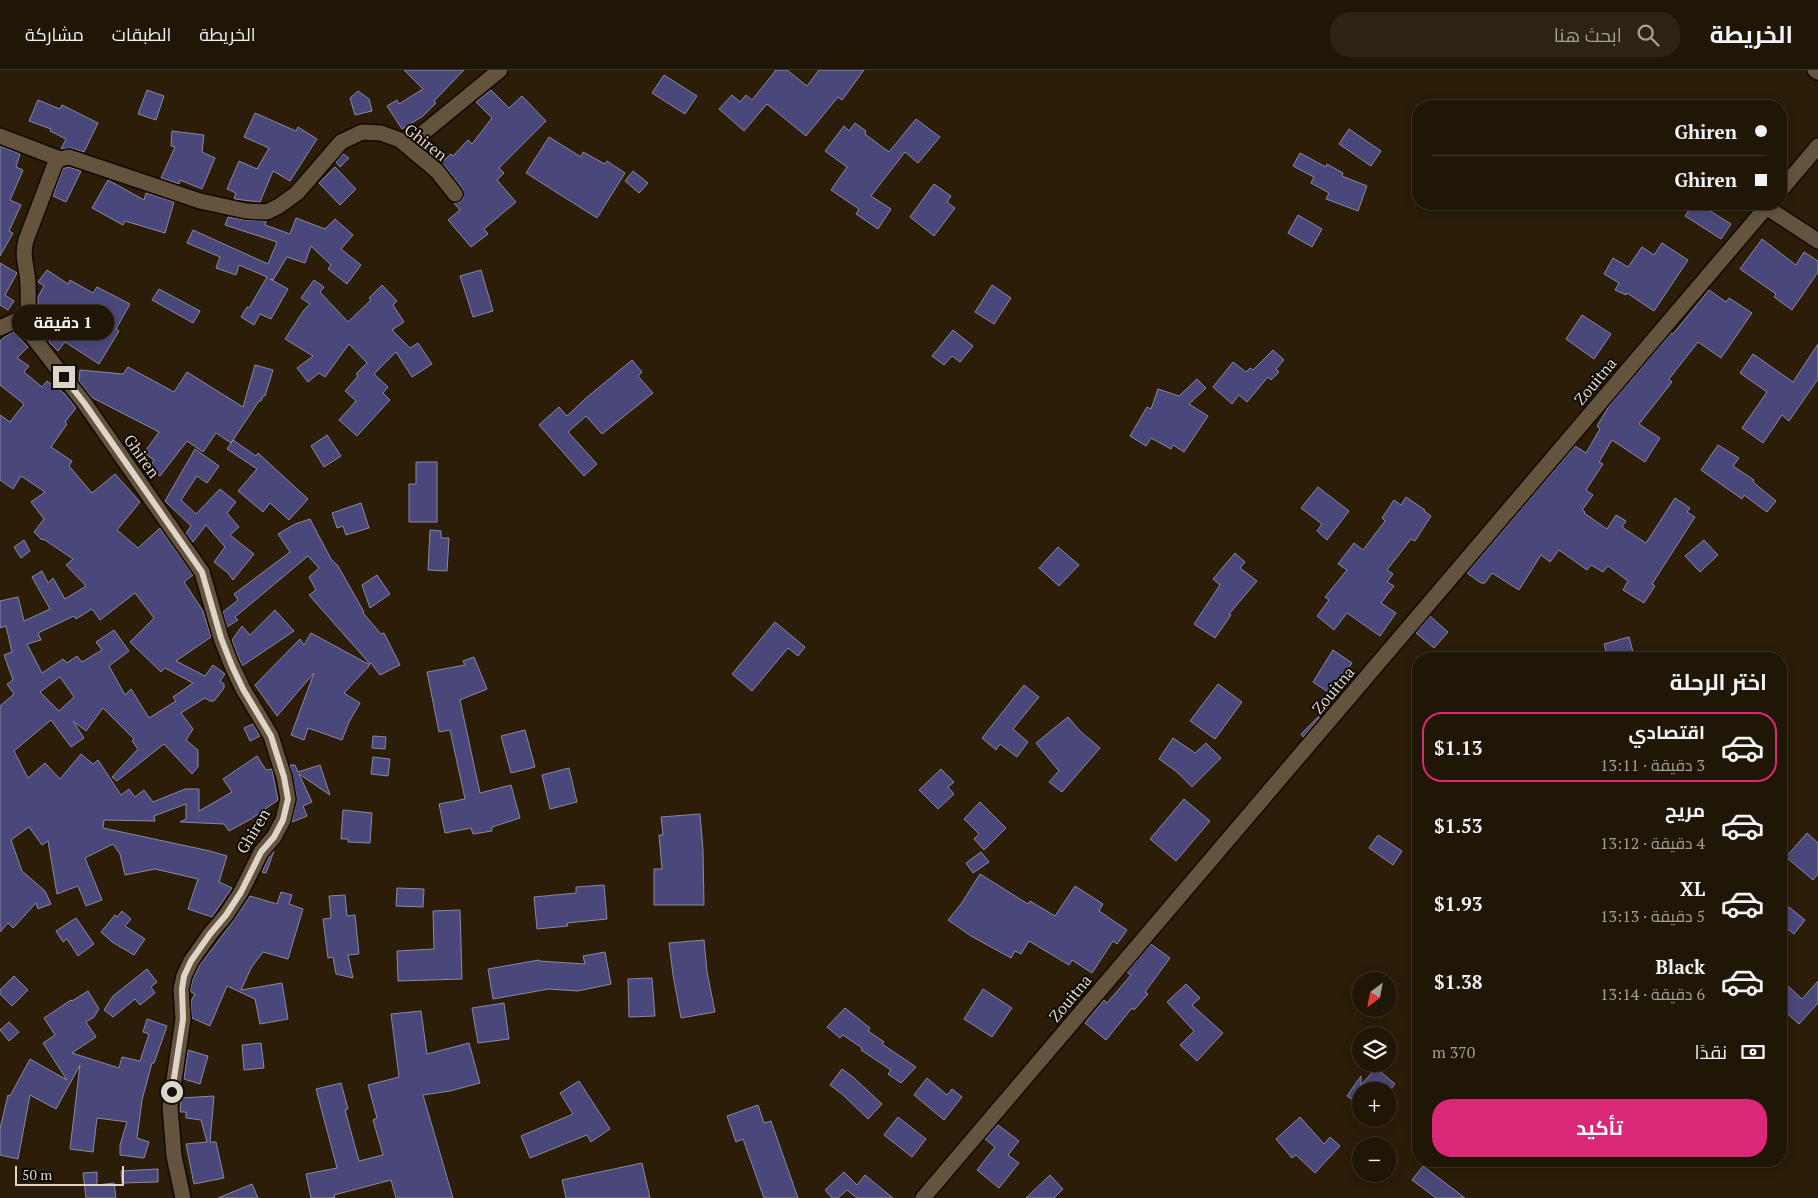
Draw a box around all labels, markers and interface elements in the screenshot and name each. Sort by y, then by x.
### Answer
search box [1330,12,1680,57]
text: الخريطة [1710,18,1793,50]
icon: search [1634,21,1662,49]
text: مشاركة [25,22,84,46]
text: الطبقات [112,22,171,46]
text: الخريطة [199,22,256,46]
text: ابحث هنا [1554,22,1622,47]
street label: Ghiren [400,118,452,166]
text: Ghiren [1674,119,1737,144]
text: Ghiren [1674,167,1737,192]
callout: 1 دقيقة [13,304,115,340]
text: 1 دقيقة [34,311,92,333]
street label: Zouitna [1569,353,1621,409]
route end [53,366,75,388]
street label: Ghiren [119,430,165,483]
street label: Zouitna [1307,662,1359,718]
text: اختر الرحلة [1670,667,1767,696]
text: اقتصادي [1629,719,1705,744]
icon: car [1720,725,1765,770]
text: $1.13 [1434,735,1483,760]
text: 3 دقيقة · 13:11 [1600,754,1705,776]
text: مريح [1665,797,1705,822]
icon: car [1720,803,1765,848]
street label: Ghiren [231,804,275,858]
text: $1.53 [1434,813,1483,838]
text: 4 دقيقة · 13:12 [1600,832,1705,854]
text: XL [1680,876,1705,901]
icon: car [1720,881,1765,926]
text: $1.93 [1434,891,1483,916]
text: 5 دقيقة · 13:13 [1600,905,1705,927]
text: Black [1656,954,1705,979]
icon: car [1720,959,1765,1004]
text: $1.38 [1434,969,1483,994]
street label: Zouitna [1044,970,1096,1026]
north arrow [1352,972,1398,1018]
map controls [1352,972,1397,1182]
text: 6 دقيقة · 13:14 [1600,983,1705,1005]
button: layers [1352,1027,1397,1072]
icon: cash [1739,1038,1767,1066]
text: نقدًا [1695,1039,1727,1064]
text: 370 m [1432,1041,1475,1063]
route start [161,1081,183,1103]
button: + [1352,1082,1397,1127]
button: تأكيد [1432,1099,1767,1157]
button: − [1352,1137,1397,1182]
scale bar [15,1163,124,1186]
text: 50 m [22,1165,52,1184]

